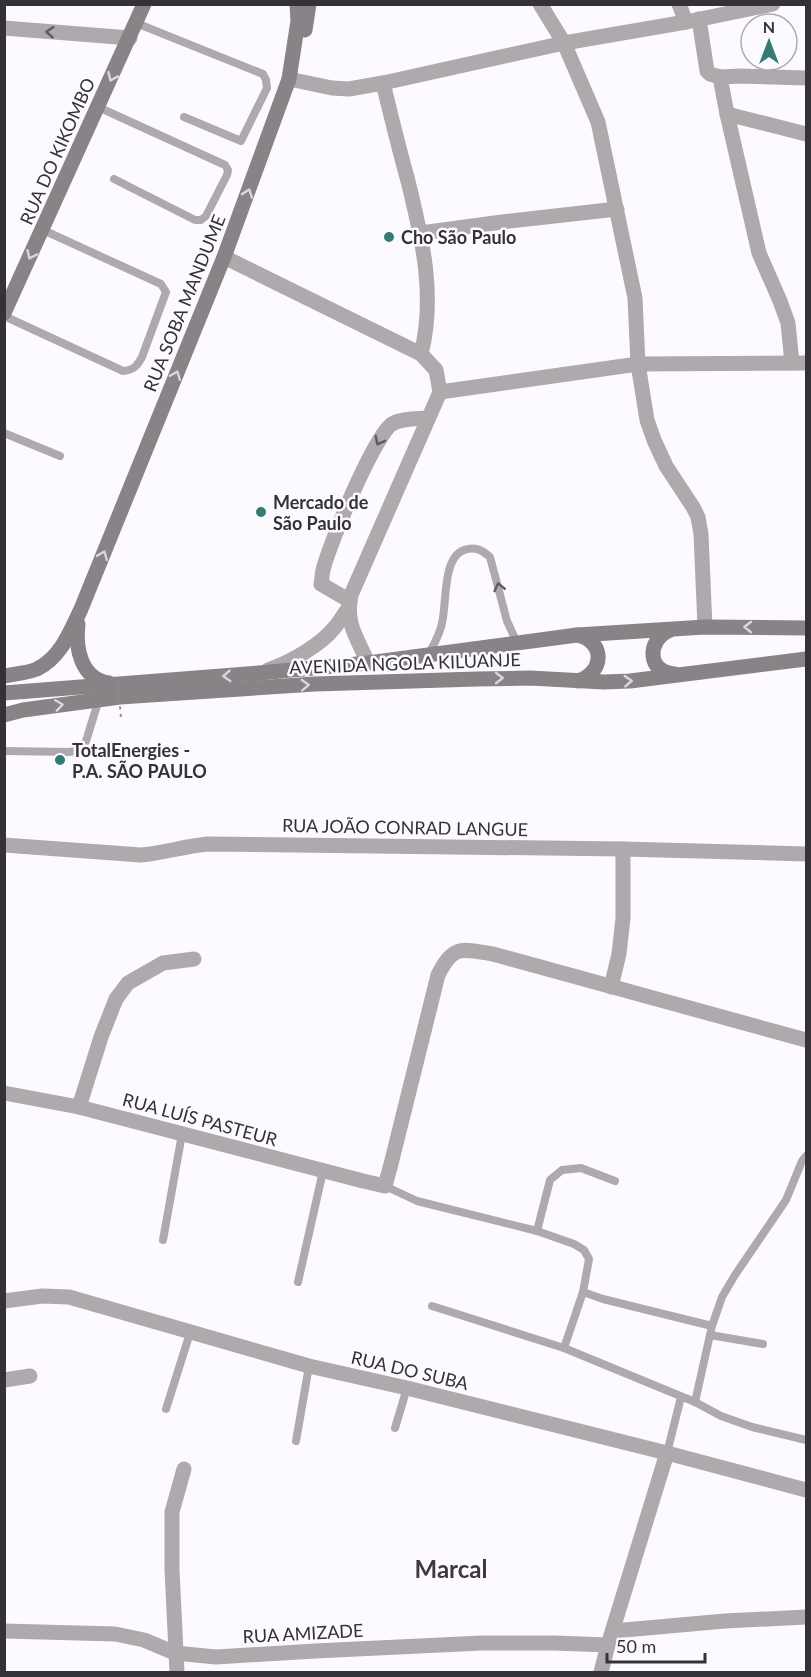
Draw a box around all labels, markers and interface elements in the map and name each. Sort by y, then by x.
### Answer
north arrow [739,12,799,72]
text: N [763,17,775,36]
one-way arrow [46,25,55,38]
one-way arrow [107,71,119,82]
street label: RUA DO KIKOMBO [15,74,99,228]
one-way arrow [240,188,253,199]
street label: RUA SOBA MANDUME [138,211,230,395]
place label: Cho São Paulo [401,226,516,248]
marker: Cho São Paulo [382,230,396,244]
one-way arrow [27,248,39,259]
one-way arrow [169,370,181,381]
one-way arrow [375,434,386,445]
place label: Mercado de São Paulo [273,491,369,534]
marker: Mercado de São Paulo [254,505,268,519]
one-way arrow [96,550,108,561]
one-way arrow [493,582,506,592]
one-way arrow [744,621,753,634]
street label: AVENIDA NGOLA KILUANJE [289,648,521,678]
one-way arrow [222,669,231,682]
one-way arrow [495,672,504,684]
one-way arrow [623,675,632,688]
one-way arrow [300,679,309,692]
one-way arrow [55,700,64,712]
place label: TotalEnergies - P.A. SÃO PAULO [72,739,207,782]
marker: TotalEnergies - P.A. SÃO PAULO [53,753,67,767]
street label: RUA JOÃO CONRAD LANGUE [282,814,528,840]
street label: RUA LUÍS PASTEUR [120,1088,280,1150]
street label: RUA DO SUBA [349,1346,472,1394]
district label: Marcal [415,1554,487,1583]
street label: RUA AMIZADE [242,1619,364,1647]
scale bar [607,1626,704,1664]
text: 50 m [616,1635,656,1657]

